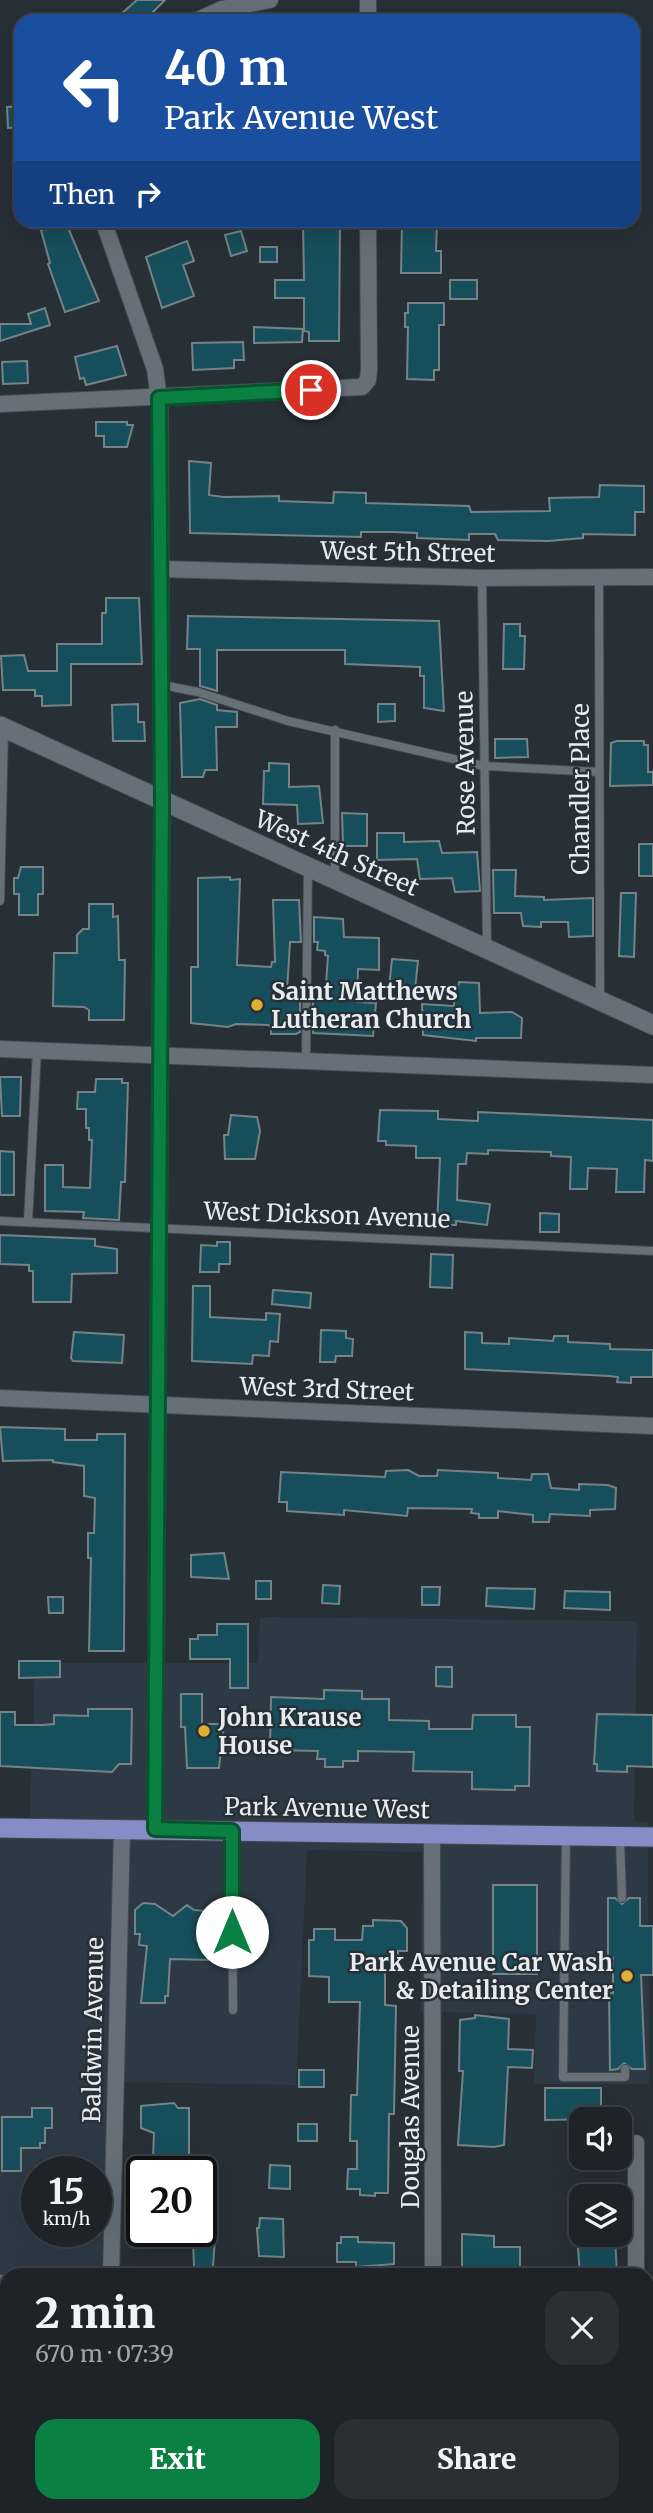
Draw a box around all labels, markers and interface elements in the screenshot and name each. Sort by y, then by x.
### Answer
text: 40 m [164,37,288,98]
icon: left [49,42,140,133]
text: Park Avenue West [164,98,438,138]
icon: right [129,175,167,213]
text: Then [49,178,115,211]
pin [281,360,341,420]
icon: arrive [292,371,330,409]
street label: West 5th Street [319,535,496,569]
street label: Rose Avenue [448,690,482,836]
street label: Chandler Place [565,703,596,875]
street label: West 4th Street [249,803,424,903]
place label: Saint Matthews Lutheran Church [271,976,471,1035]
marker: Saint Matthews Lutheran Church [249,997,265,1013]
street label: West Dickson Avenue [202,1195,451,1235]
street label: West 3rd Street [238,1370,415,1408]
place label: John Krause House [217,1702,361,1761]
marker: John Krause House [196,1723,212,1739]
street label: Park Avenue West [224,1791,431,1825]
position arrow [195,1895,269,1969]
street label: Baldwin Avenue [76,1937,110,2123]
place label: Park Avenue Car Wash & Detailing Center [349,1947,613,2006]
marker: Park Avenue Car Wash & Detailing Center [619,1968,635,1984]
street label: Douglas Avenue [395,2025,426,2209]
map controls [569,2107,632,2247]
button: sound [569,2107,632,2170]
speed limit sign: 20 [126,2156,217,2247]
text: 15 [49,2170,84,2214]
button: layers [569,2184,632,2247]
text: km/h [43,2207,90,2230]
text: 2 min [35,2287,155,2339]
button: close [545,2291,619,2365]
text: 670 m · 07:39 [35,2339,174,2368]
button: Exit [35,2419,320,2499]
button: Share [334,2419,619,2499]

